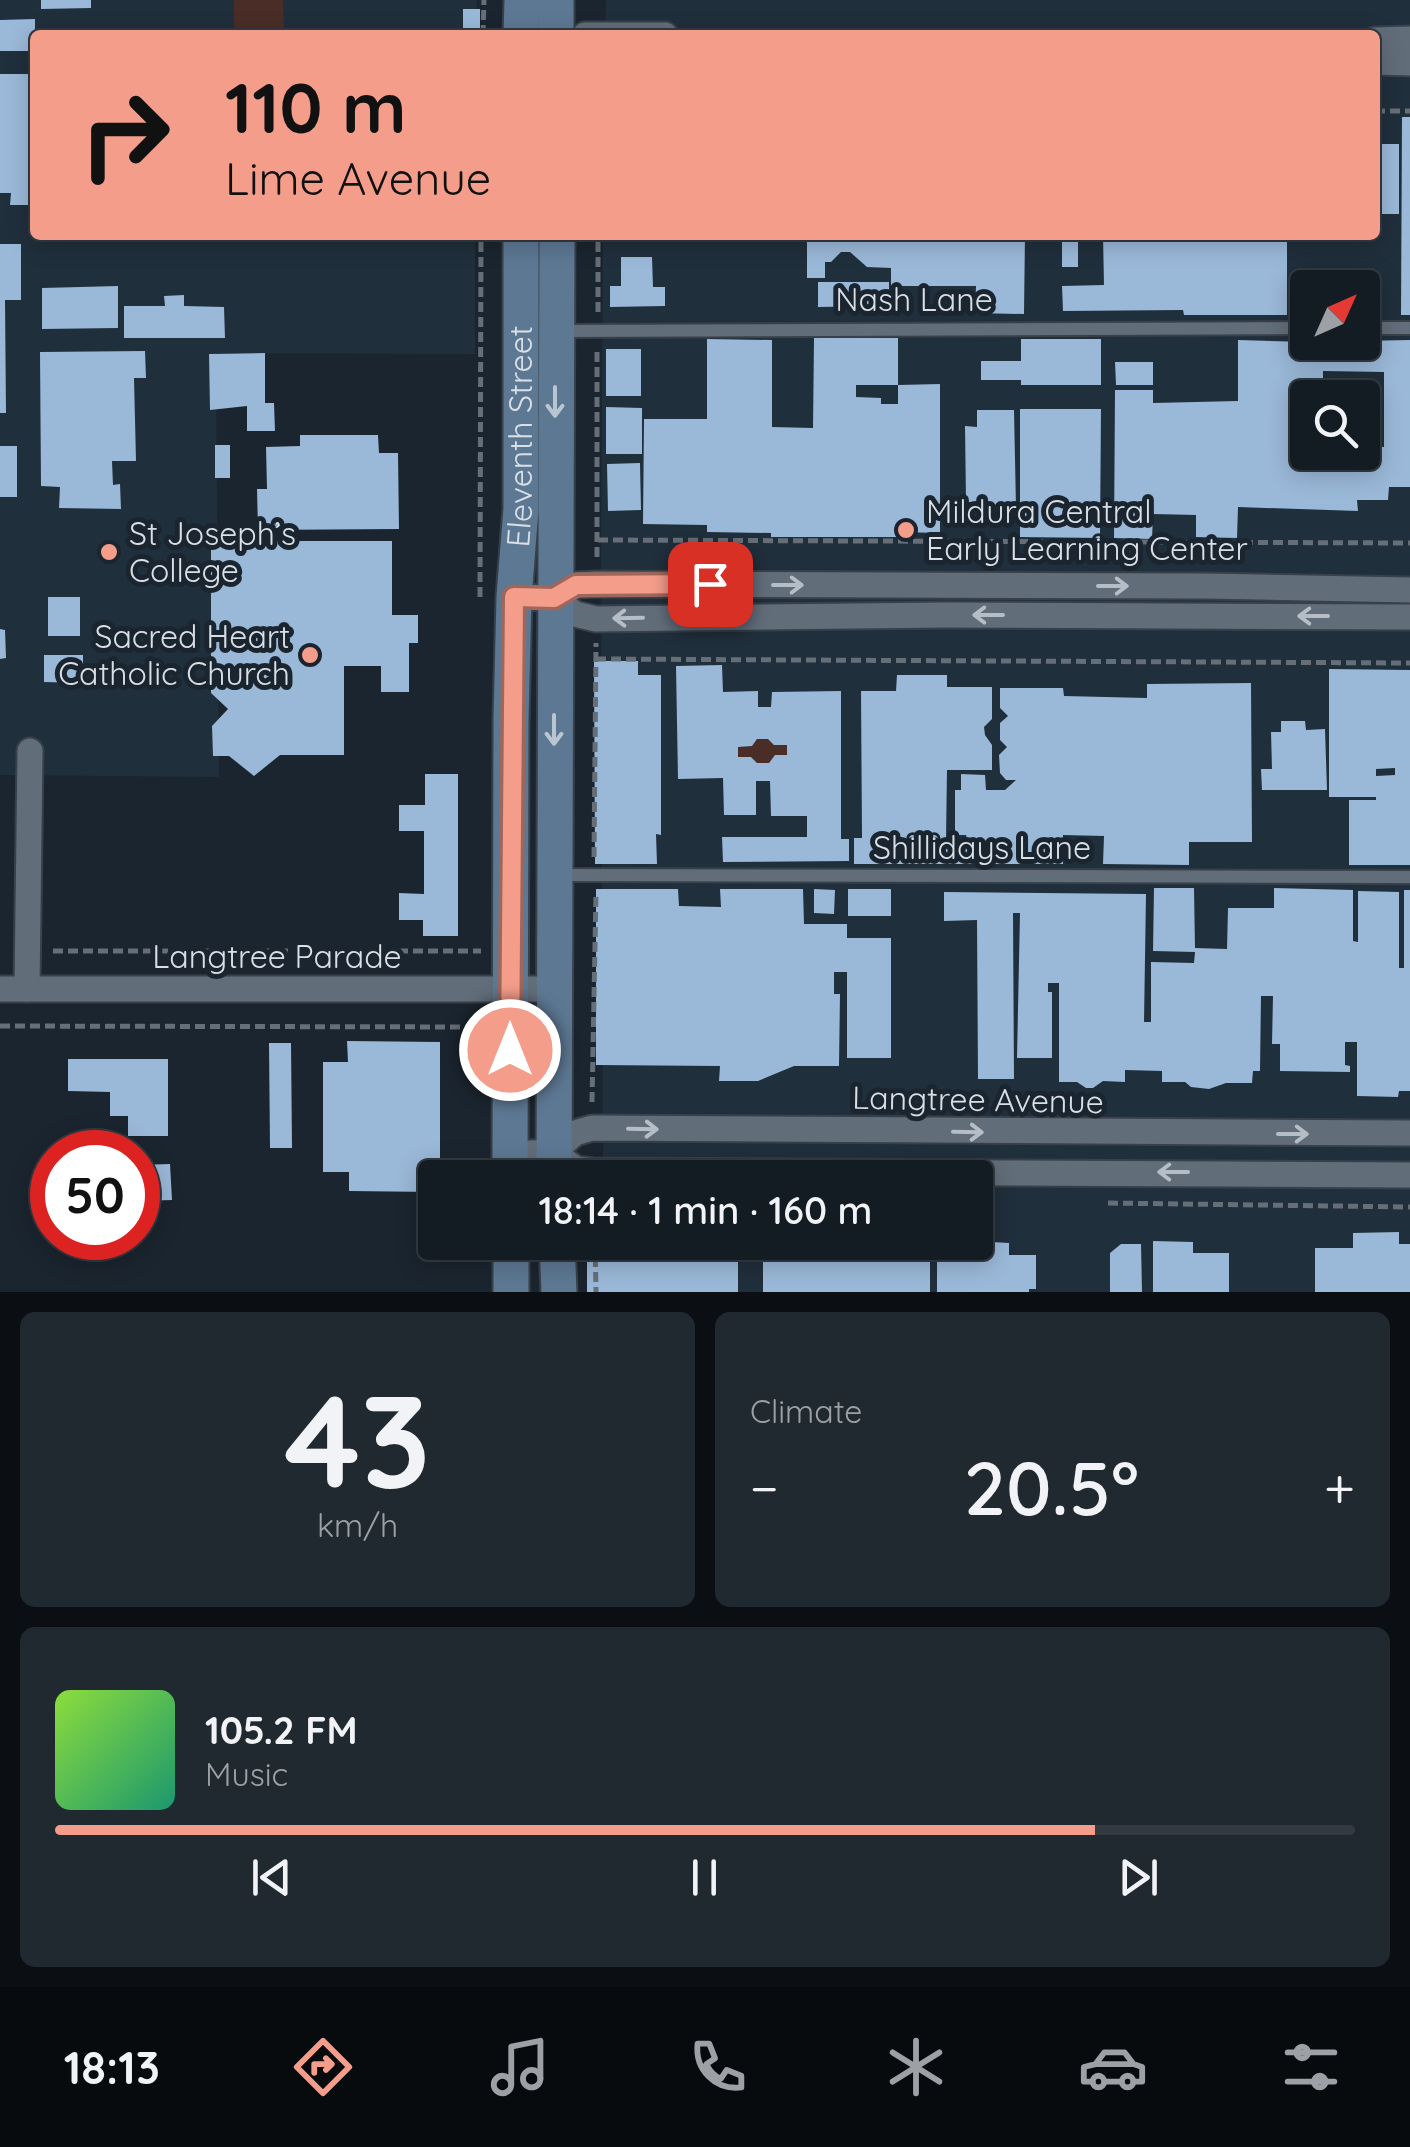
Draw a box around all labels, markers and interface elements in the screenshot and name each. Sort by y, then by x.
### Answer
text: 110 m [225,63,407,151]
icon: right [60,70,190,200]
text: Lime Avenue [225,150,491,206]
north arrow [1290,270,1380,360]
map controls [1290,270,1380,470]
street label: Nash Lane [835,279,993,319]
street label: Eleventh Street [497,325,540,549]
button: search [1290,380,1380,470]
one-way arrow [545,386,564,418]
place label: Mildura Central Early Learning Center [926,491,1248,568]
place label: St Joseph’s College [129,513,296,590]
marker: Mildura Central Early Learning Center [895,519,917,541]
marker: St Joseph’s College [98,541,120,563]
pin [668,542,753,627]
icon: arrive [683,557,738,612]
one-way arrow [770,576,803,594]
one-way arrow [1096,576,1128,596]
one-way arrow [972,606,1004,624]
one-way arrow [1297,606,1330,626]
one-way arrow [612,609,644,628]
place label: Sacred Heart Catholic Church [58,616,290,693]
marker: Sacred Heart Catholic Church [299,644,321,666]
one-way arrow [545,714,564,746]
street label: Shillidays Lane [873,827,1091,867]
street label: Langtree Parade [152,936,402,976]
position arrow [458,998,562,1102]
street label: Langtree Avenue [852,1077,1104,1121]
one-way arrow [626,1120,658,1138]
one-way arrow [950,1122,983,1142]
one-way arrow [1276,1124,1308,1144]
speed limit sign: 50 [30,1130,160,1260]
one-way arrow [1157,1163,1189,1182]
text: 18:14 · 1 min · 160 m [538,1186,873,1234]
text: 43 [284,1358,431,1521]
text: Climate [750,1391,862,1431]
text: 20.5° [964,1440,1139,1534]
text: − [750,1453,779,1522]
text: + [1324,1453,1355,1522]
text: km/h [317,1505,398,1545]
text: 105.2 FM [205,1706,358,1754]
text: Music [205,1754,288,1794]
icon: previous [244,1850,299,1905]
icon: pause [677,1850,732,1905]
icon: next [1111,1850,1166,1905]
icon: directions [288,2032,358,2102]
icon: music [485,2032,555,2102]
icon: phone [683,2032,753,2102]
icon: climate [881,2032,951,2102]
icon: car [1078,2032,1148,2102]
icon: filters [1276,2032,1346,2102]
text: 18:13 [64,2039,160,2095]

